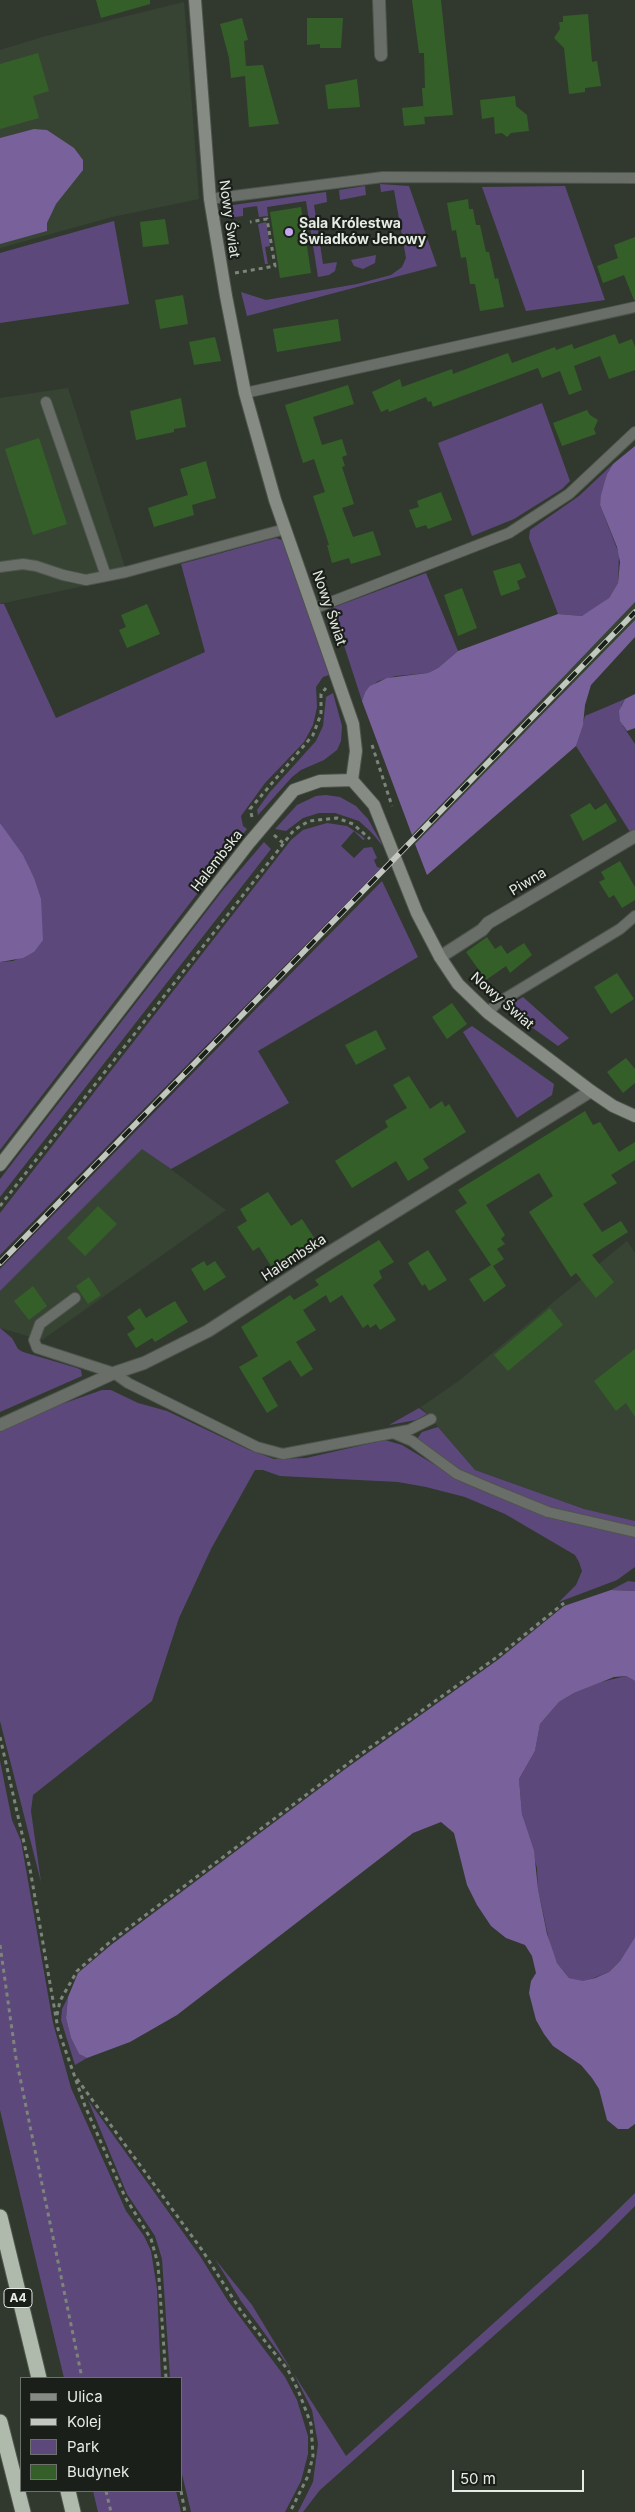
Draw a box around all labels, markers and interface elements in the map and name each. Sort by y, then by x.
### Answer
street label: Nowy Świat [215,179,243,259]
place label: Sala Królestwa Świadków Jehowy [299,216,426,248]
marker: Sala Królestwa Świadków Jehowy [283,226,295,238]
street label: Nowy Świat [308,568,350,648]
street label: Halembska [188,827,246,895]
street label: Piwna [507,865,549,899]
street label: Nowy Świat [467,969,537,1033]
street label: Halembska [259,1231,329,1285]
road number: A4 [4,2288,32,2308]
legend [20,2377,182,2492]
text: Ulica [67,2387,103,2406]
text: Kolej [67,2412,102,2431]
text: Park [67,2437,99,2456]
scale bar [455,2460,588,2492]
text: Budynek [67,2462,129,2481]
text: 50 m [460,2469,496,2488]

